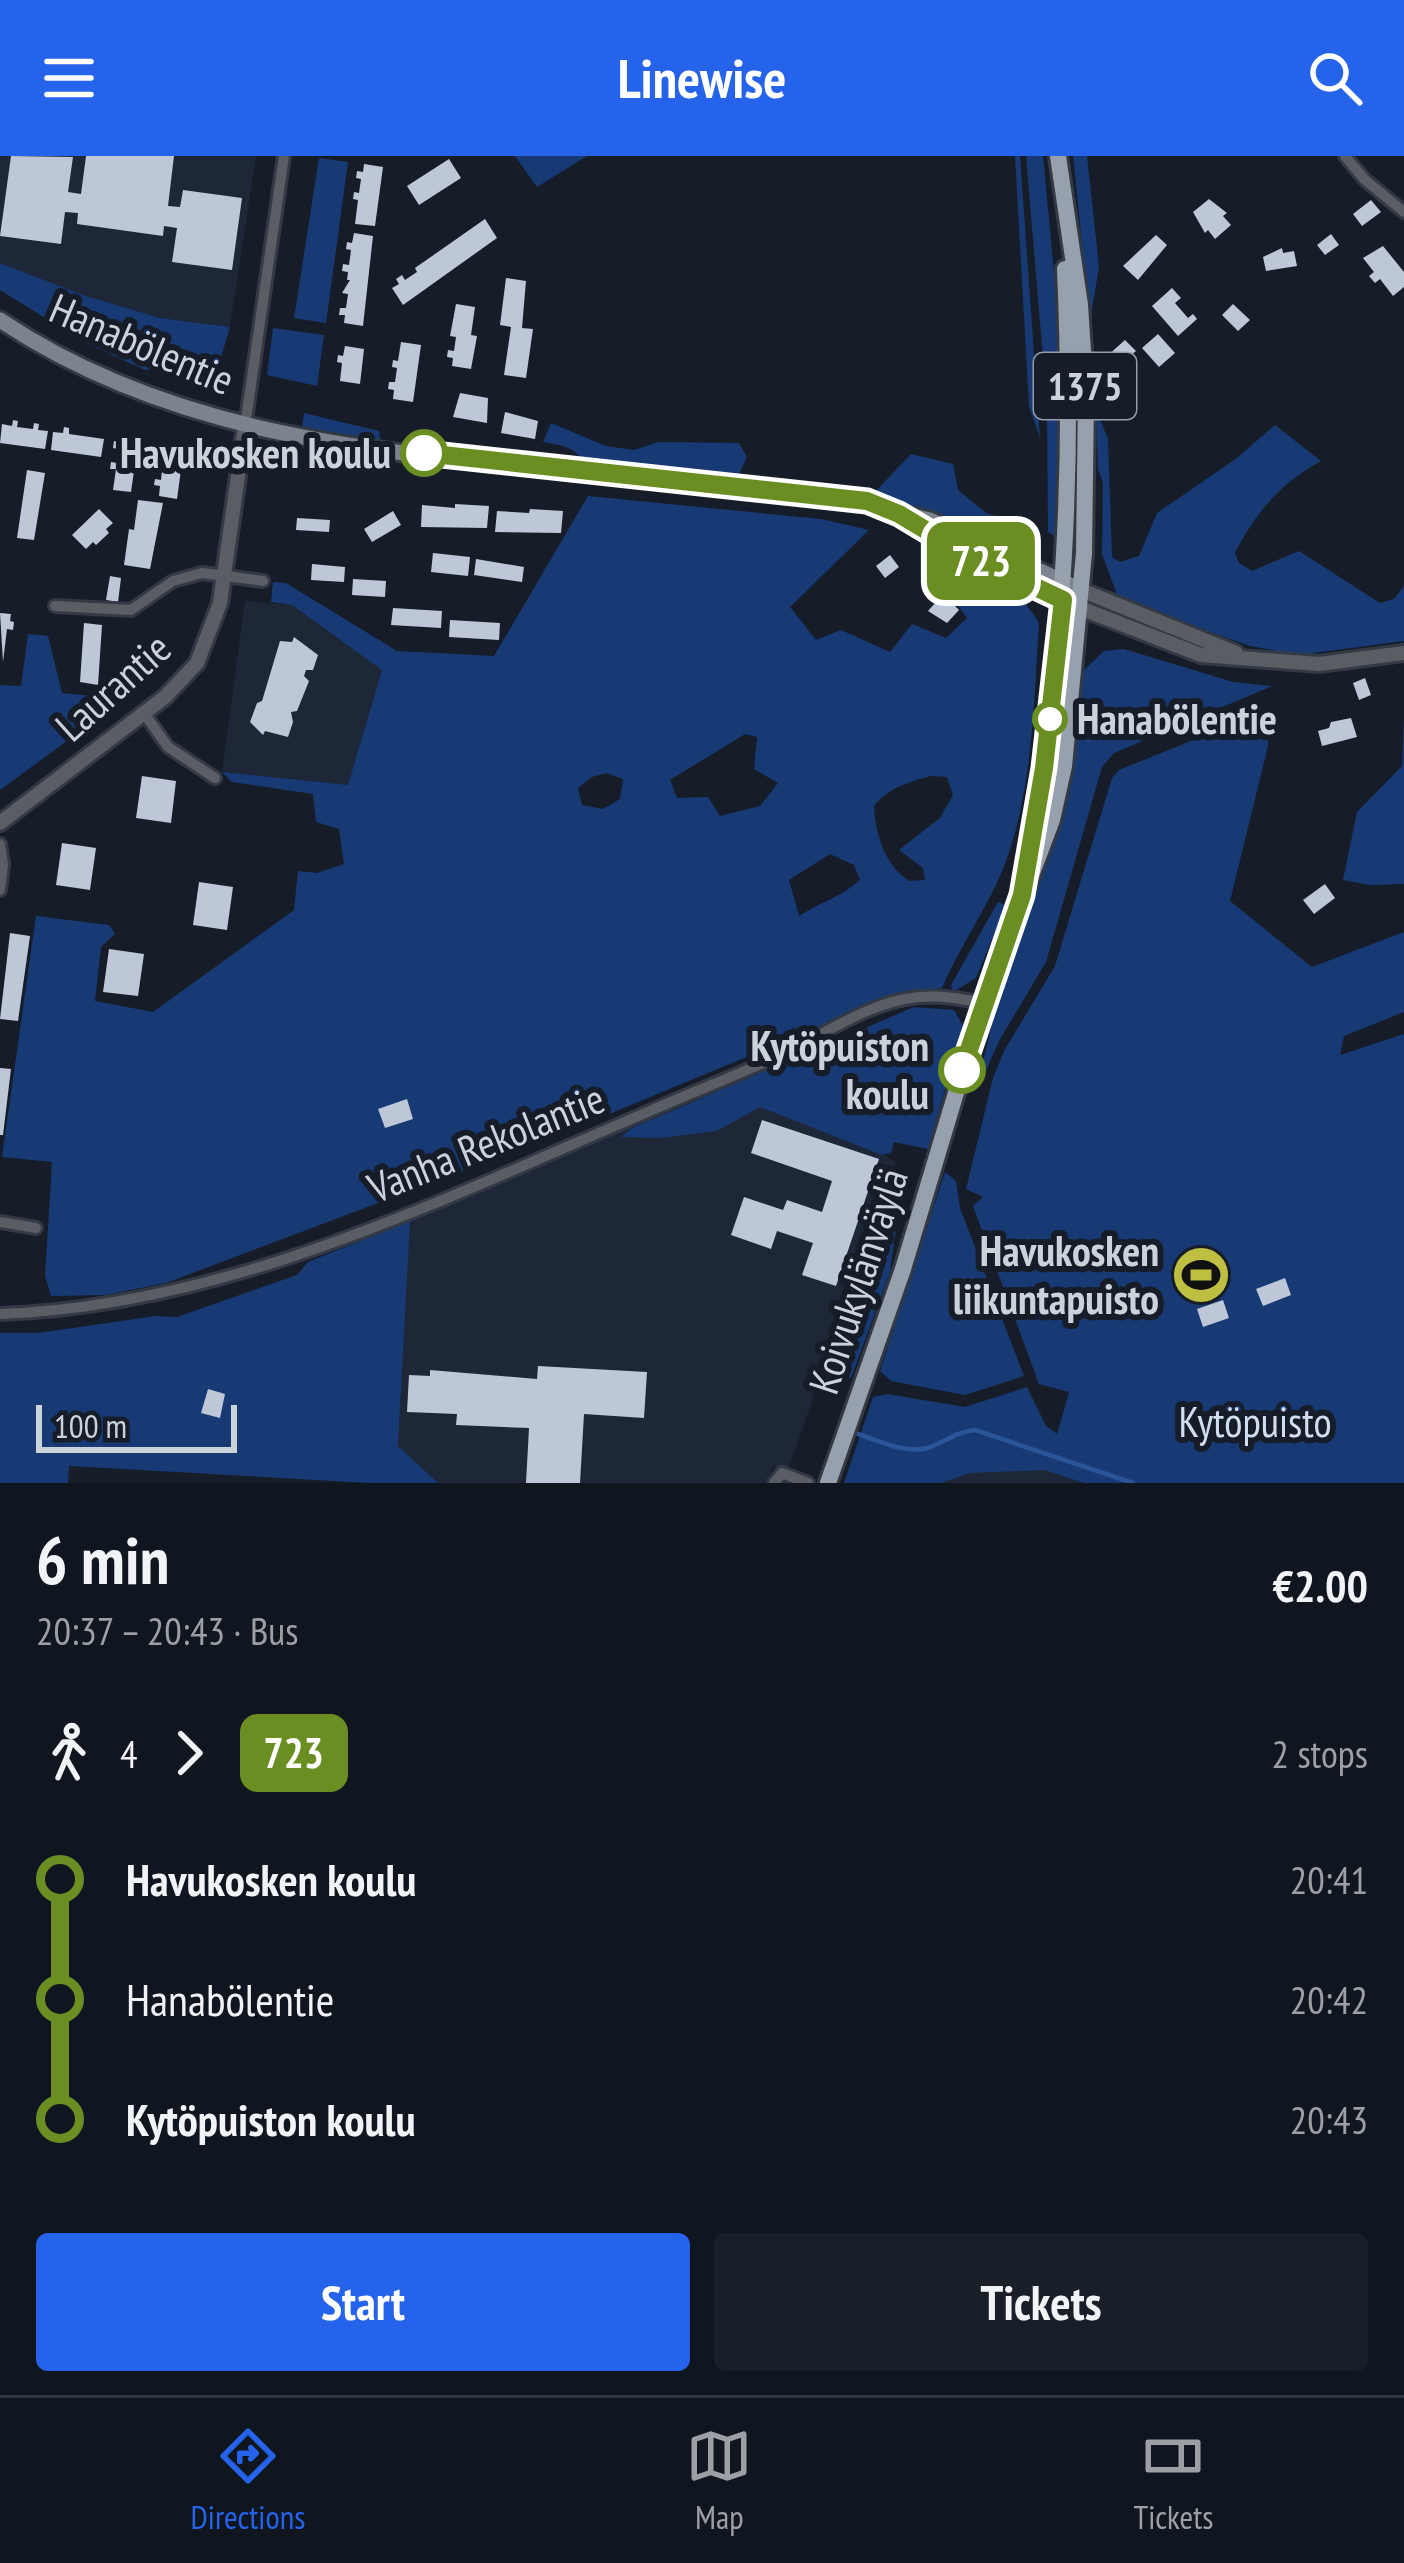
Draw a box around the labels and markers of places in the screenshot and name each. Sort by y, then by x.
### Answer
place label: Havukosken koulu [120,425,391,480]
marker: Havukosken koulu [402,431,446,475]
place label: Hanabölentie [1077,691,1277,746]
marker: Hanabölentie [1034,703,1066,735]
place label: Kytöpuiston koulu [751,1018,929,1121]
marker: Kytöpuiston koulu [940,1048,984,1092]
place label: Havukosken liikuntapuisto [953,1223,1159,1326]
sports icon: Havukosken liikuntapuisto [1170,1244,1232,1306]

